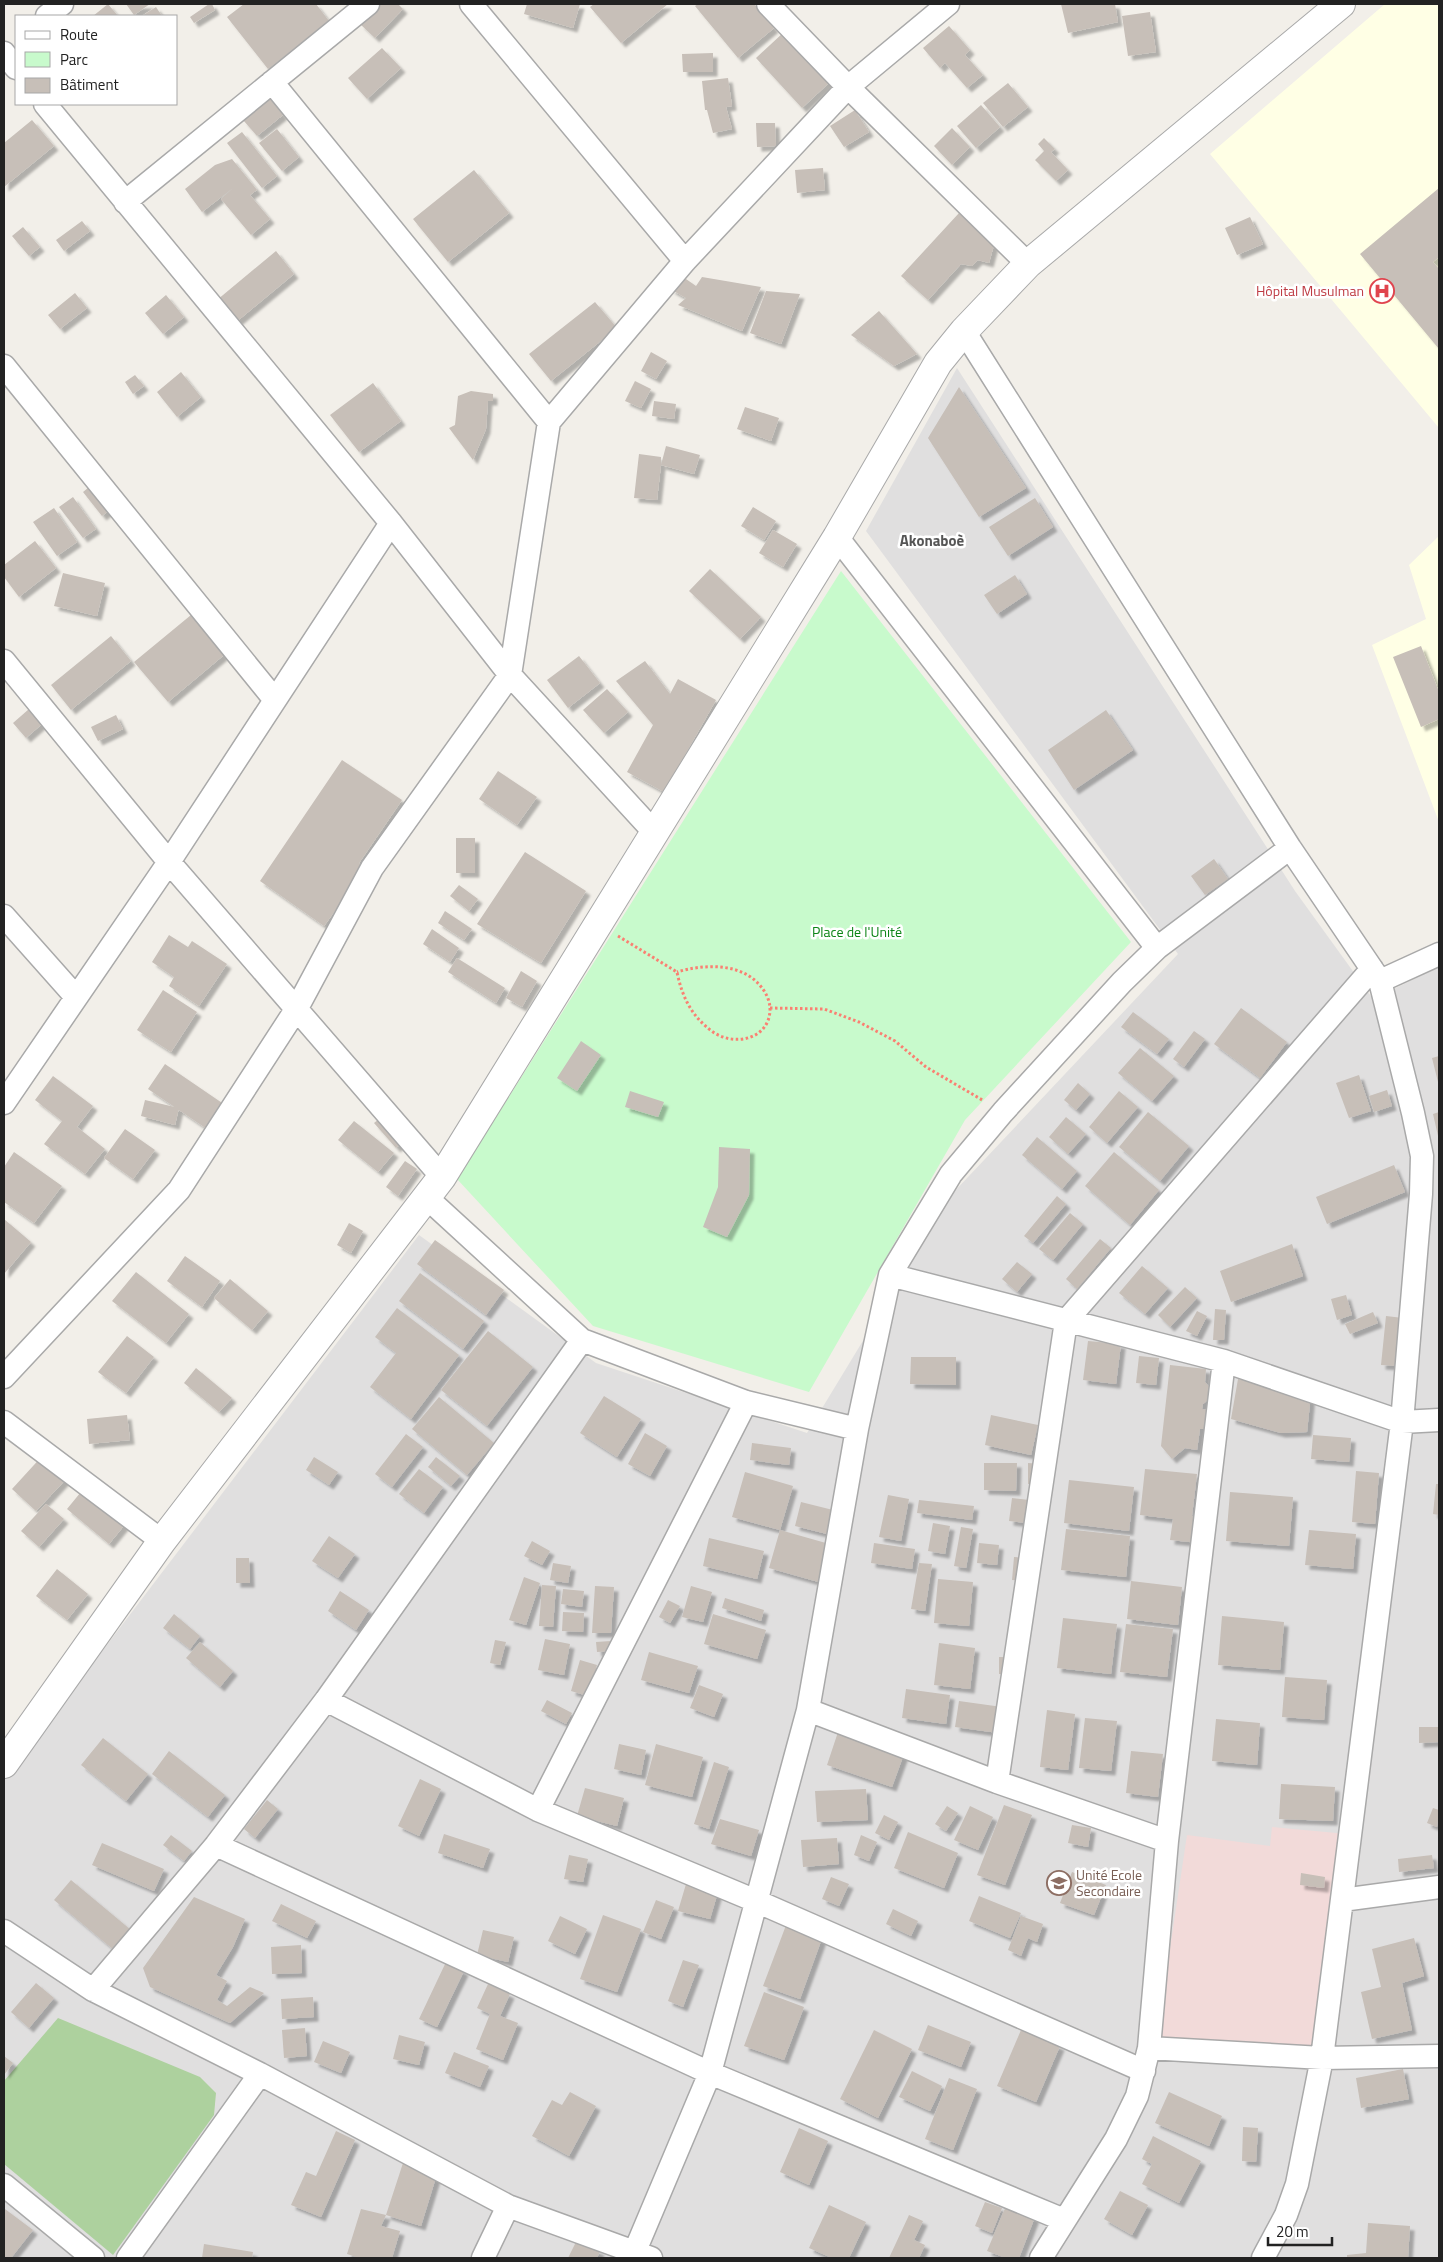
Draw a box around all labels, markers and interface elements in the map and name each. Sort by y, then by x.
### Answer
legend [15,15,178,105]
text: Route [60,23,98,46]
text: Parc [60,48,88,71]
text: Bâtiment [60,73,119,96]
hospital icon: Hôpital Musulman [1369,278,1395,304]
place label: Hôpital Musulman [1256,280,1364,301]
district label: Akonaboè [900,529,965,552]
park label: Place de l'Unité [812,921,902,942]
place label: Unité Ecole Secondaire [1076,1864,1142,1901]
school or university icon: Unité Ecole Secondaire [1046,1870,1072,1896]
scale bar [1268,2214,1332,2246]
text: 20 m [1276,2220,1309,2243]

